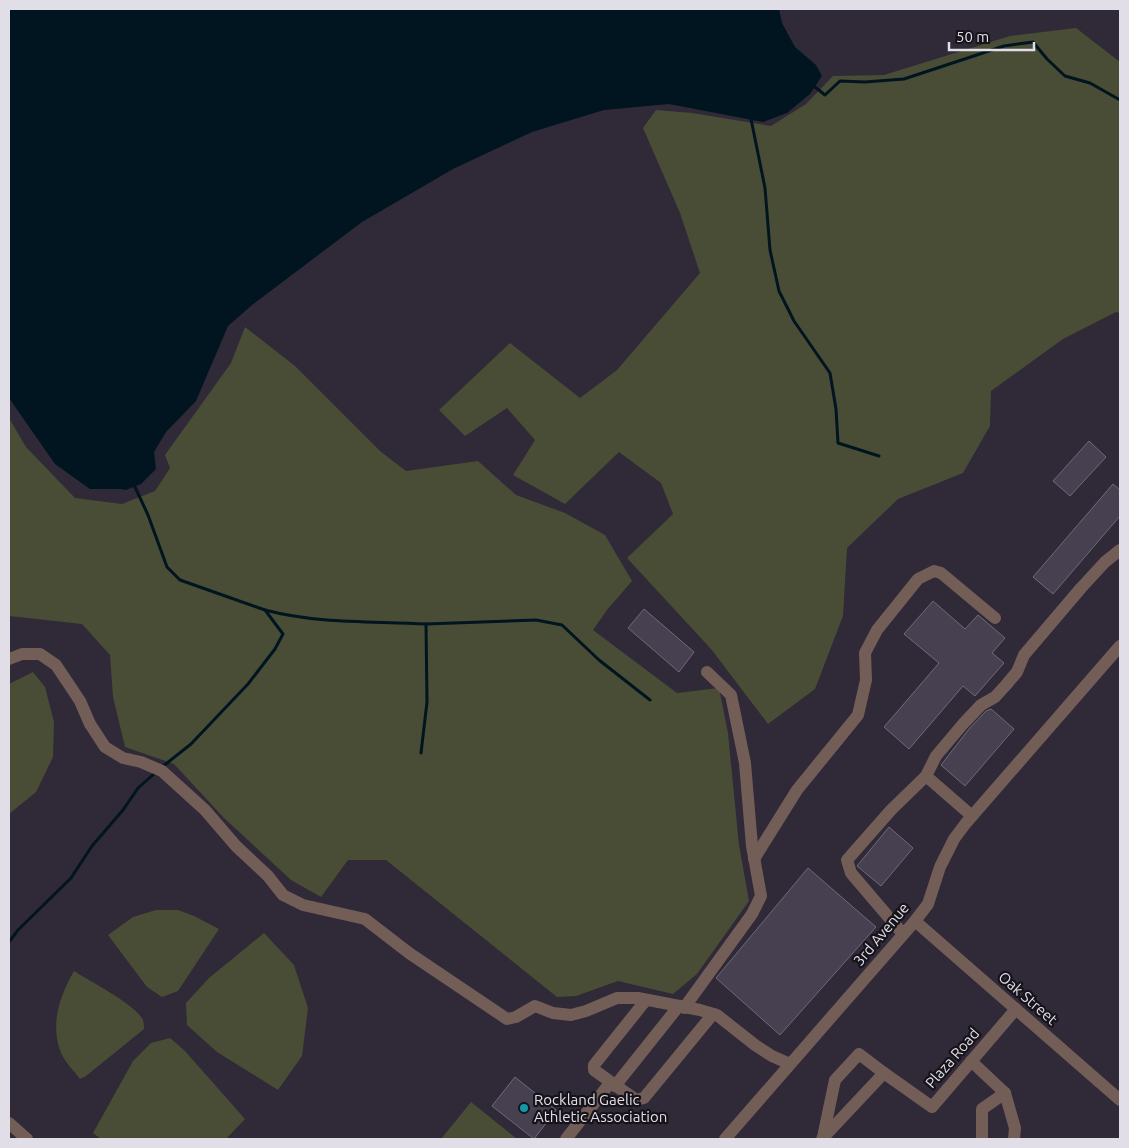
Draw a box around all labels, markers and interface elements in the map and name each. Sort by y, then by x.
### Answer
scale bar [949,20,1034,52]
text: 50 m [956,28,989,45]
street label: 3rd Avenue [850,899,912,969]
street label: Oak Street [995,968,1061,1028]
street label: Plaza Road [922,1025,982,1091]
place label: Rockland Gaelic Athletic Association [534,1091,667,1125]
marker: Rockland Gaelic Athletic Association [518,1102,530,1114]

